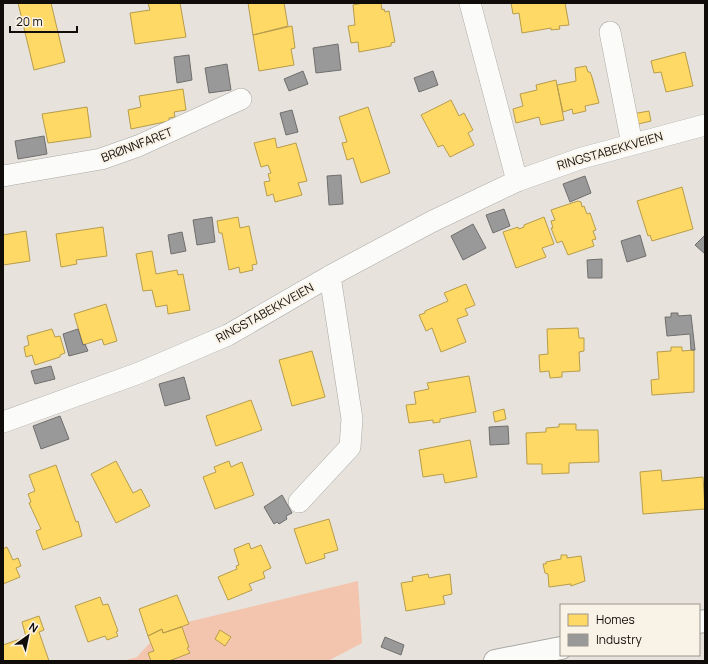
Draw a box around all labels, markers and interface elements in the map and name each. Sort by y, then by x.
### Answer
scale bar [10,8,77,34]
text: 20 m [16,13,43,30]
street label: BRØNNFARET [99,123,176,166]
street label: RINGSTABEKKVEIEN [555,127,665,174]
street label: RINGSTABEKKVEIEN [213,279,317,347]
legend [560,604,700,656]
text: Homes [596,611,635,628]
north arrow [8,616,48,656]
text: N [26,619,41,636]
text: Industry [596,631,642,648]

